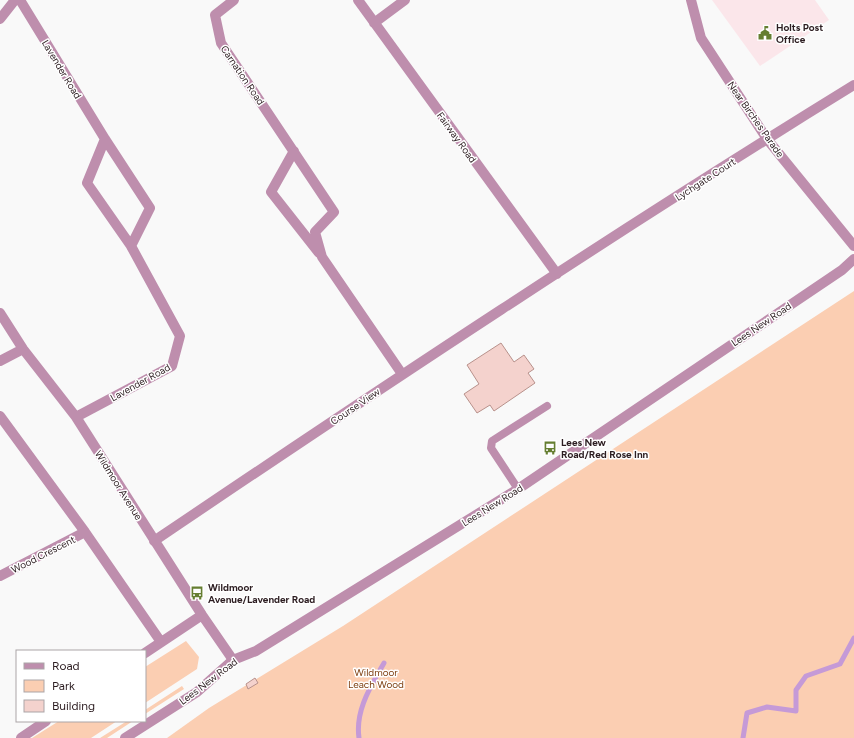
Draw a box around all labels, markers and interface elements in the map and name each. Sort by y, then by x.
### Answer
place label: Holts Post Office [776,21,823,46]
public building icon: Holts Post Office [757,25,773,41]
street label: Lavender Road [39,37,84,101]
street label: Carnation Road [218,43,267,108]
street label: Near Birches Parade [724,79,787,160]
street label: Fairway Road [434,109,479,165]
street label: Lychgate Court [673,155,738,204]
street label: Lees New Road [729,299,794,349]
street label: Lavender Road [108,361,173,404]
street label: Course View [328,385,383,428]
place label: Lees New Road/Red Rose Inn [561,436,649,461]
bus stop icon: Lees New Road/Red Rose Inn [542,440,558,456]
street label: Wildmoor Avenue [92,448,146,523]
street label: Lees New Road [459,481,525,529]
street label: Wood Crescent [9,533,78,576]
place label: Wildmoor Avenue/Lavender Road [208,581,315,606]
bus stop icon: Wildmoor Avenue/Lavender Road [189,585,205,601]
legend [16,650,146,722]
street label: Lees New Road [177,655,240,708]
text: Road [52,659,80,673]
park label: Wildmoor Leach Wood [348,666,404,691]
text: Park [52,679,75,693]
text: Building [52,699,95,713]

